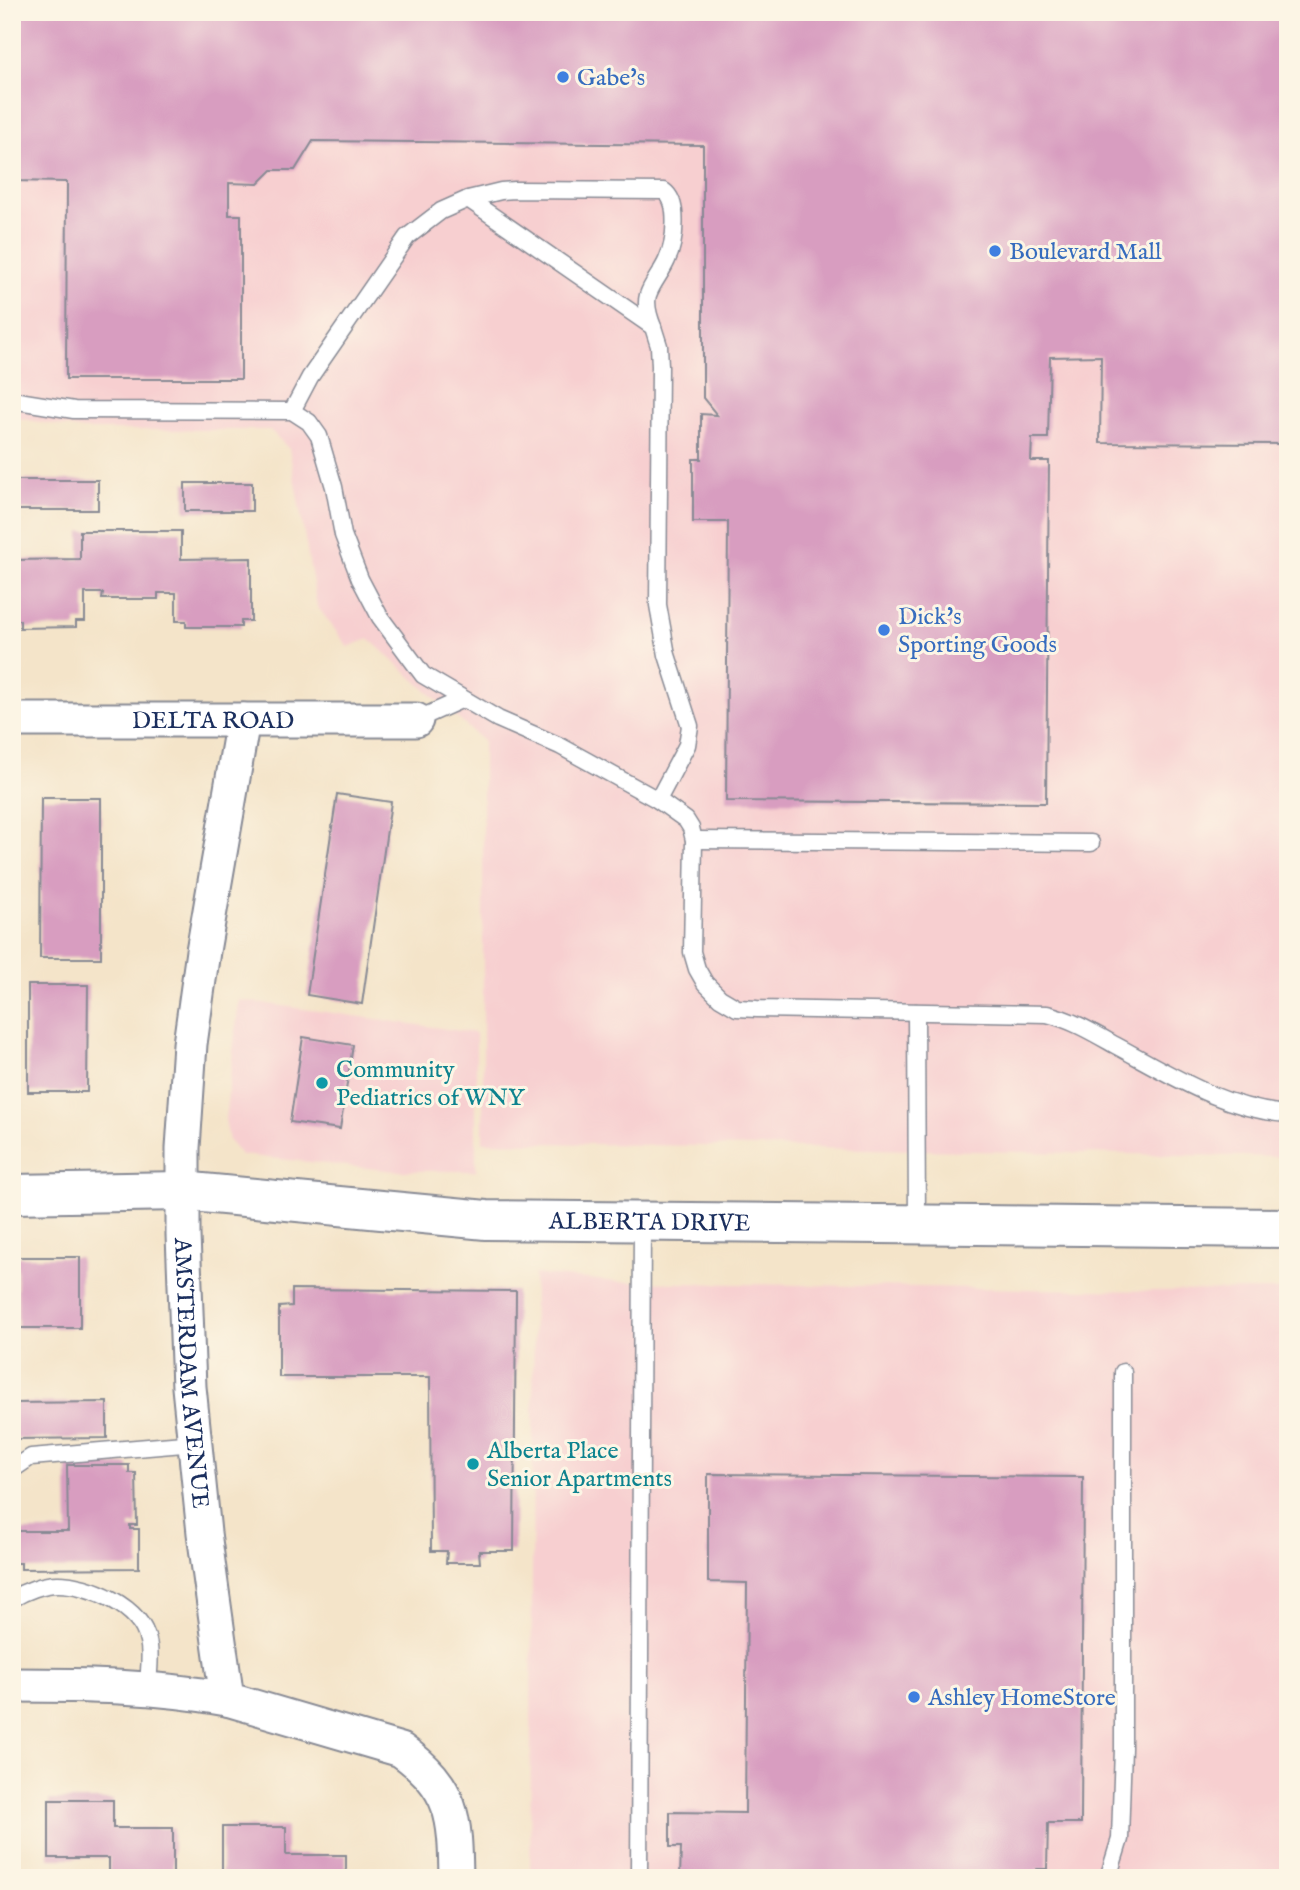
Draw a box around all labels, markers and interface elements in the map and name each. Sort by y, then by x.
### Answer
place label: Gabe's [577,63,645,94]
marker: Gabe's [555,69,571,85]
place label: Boulevard Mall [1009,237,1162,268]
marker: Boulevard Mall [987,243,1003,259]
place label: Dick's Sporting Goods [898,602,1057,661]
marker: Dick's Sporting Goods [876,622,892,638]
street label: DELTA ROAD [132,706,294,737]
place label: Community Pediatrics of WNY [336,1055,526,1114]
marker: Community Pediatrics of WNY [314,1075,330,1091]
street label: ALBERTA DRIVE [548,1207,751,1240]
street label: AMSTERDAM AVENUE [166,1236,215,1510]
place label: Alberta Place Senior Apartments [486,1436,672,1495]
marker: Alberta Place Senior Apartments [465,1456,481,1472]
place label: Ashley HomeStore [927,1683,1116,1714]
marker: Ashley HomeStore [906,1689,922,1705]

